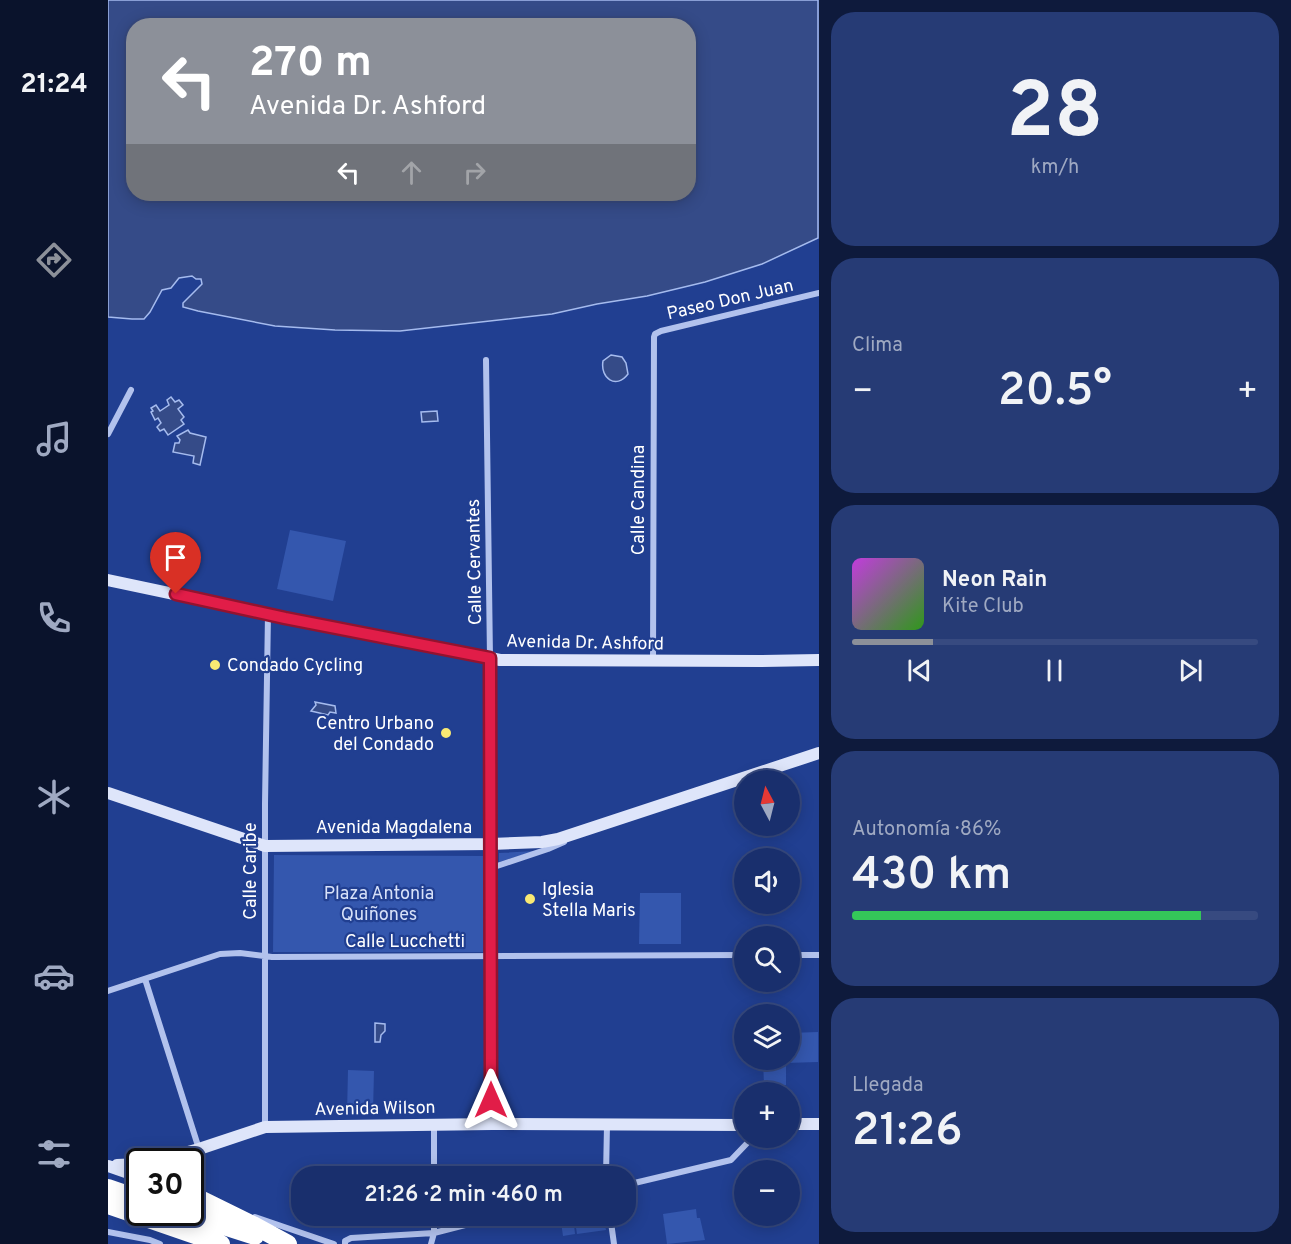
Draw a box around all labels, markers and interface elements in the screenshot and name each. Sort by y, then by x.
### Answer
text: 270 m [249,38,372,91]
icon: left [150,42,228,120]
text: 28 [1007,66,1103,165]
text: 21:24 [20,68,88,102]
text: Avenida Dr. Ashford [249,90,486,124]
text: km/h [1031,155,1079,181]
icon: left [332,156,365,189]
icon: ahead [395,156,428,189]
icon: right [458,156,491,189]
icon: directions [33,239,75,281]
street label: Paseo Don Juan [665,275,796,326]
text: Clima [852,333,903,359]
text: 20.5° [998,364,1112,421]
text: − [852,372,873,414]
text: + [1237,372,1258,414]
icon: music [33,418,75,460]
street label: Calle Candina [628,445,651,555]
street label: Calle Cervantes [463,499,488,625]
pin [150,532,201,594]
icon: arrive [159,541,192,574]
text: Neon Rain [942,567,1047,594]
text: Kite Club [942,594,1024,620]
icon: phone [33,597,75,639]
street label: Avenida Dr. Ashford [506,631,664,656]
icon: previous [903,654,936,687]
icon: pause [1038,654,1071,687]
icon: next [1174,654,1207,687]
place label: Condado Cycling [227,655,363,678]
marker: Condado Cycling [208,658,222,672]
place label: Centro Urbano del Condado [316,713,434,757]
marker: Centro Urbano del Condado [439,726,453,740]
north arrow [734,770,800,836]
map controls [734,770,800,1226]
icon: climate [33,776,75,818]
street label: Avenida Magdalena [316,817,472,840]
text: Autonomía · 86% [852,817,1001,843]
street label: Calle Caribe [240,822,263,920]
button: sound [734,848,800,914]
text: 430 km [852,848,1011,905]
place label: Iglesia Stella Maris [542,879,636,923]
park label: Plaza Antonia Quiñones [324,883,434,927]
marker: Iglesia Stella Maris [523,892,537,906]
button: search [734,926,800,992]
street label: Calle Lucchetti [345,931,465,954]
icon: car [33,955,75,997]
button: layers [734,1004,800,1070]
position arrow [459,1068,523,1132]
text: Llegada [852,1073,924,1099]
button: + [734,1082,800,1148]
street label: Avenida Wilson [314,1097,436,1122]
text: 21:26 [852,1104,963,1161]
icon: filters [33,1133,75,1175]
speed limit sign: 30 [126,1148,204,1226]
button: − [734,1160,800,1226]
text: 21:26 · 2 min · 460 m [364,1182,563,1209]

